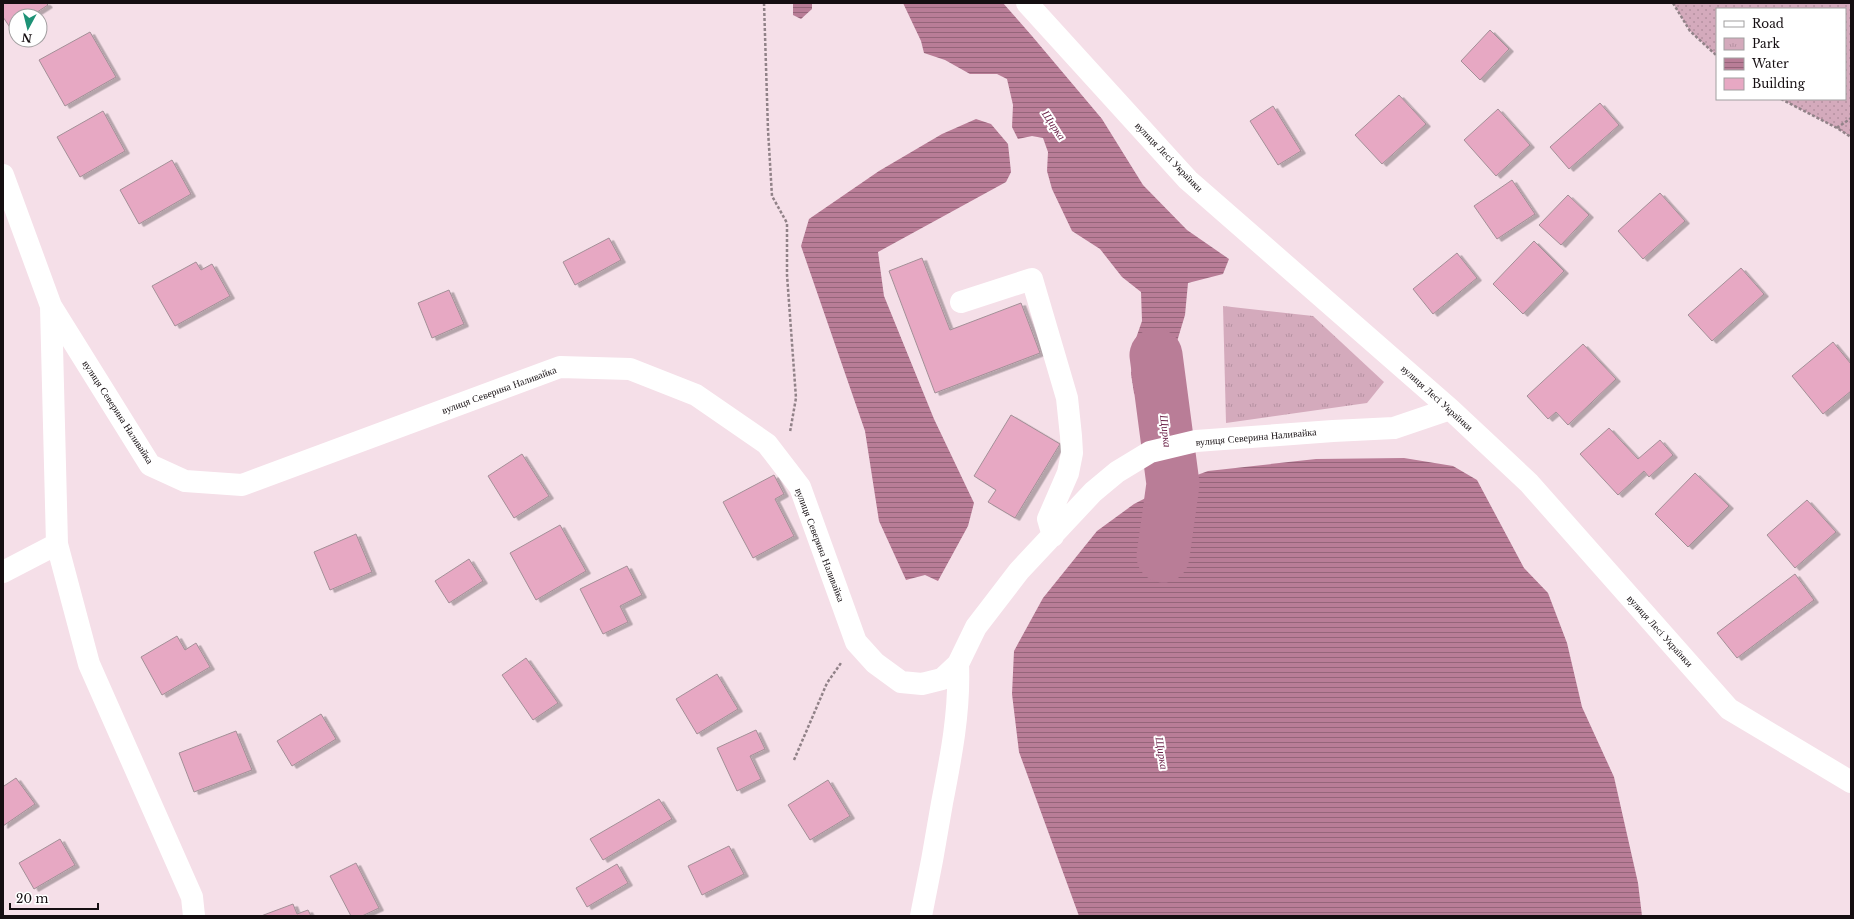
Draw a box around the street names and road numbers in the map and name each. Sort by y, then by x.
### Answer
street label: вулиця Лесі Українки [1132,119,1206,195]
street label: вулиця Северина Наливайка [80,358,157,467]
street label: вулиця Лесі Українки [1398,362,1476,434]
street label: вулиця Северина Наливайка [440,363,559,417]
street label: вулиця Северина Наливайка [1195,425,1317,449]
street label: вулиця Северина Наливайка [792,486,848,604]
street label: вулиця Лесі Українки [1624,592,1696,670]

